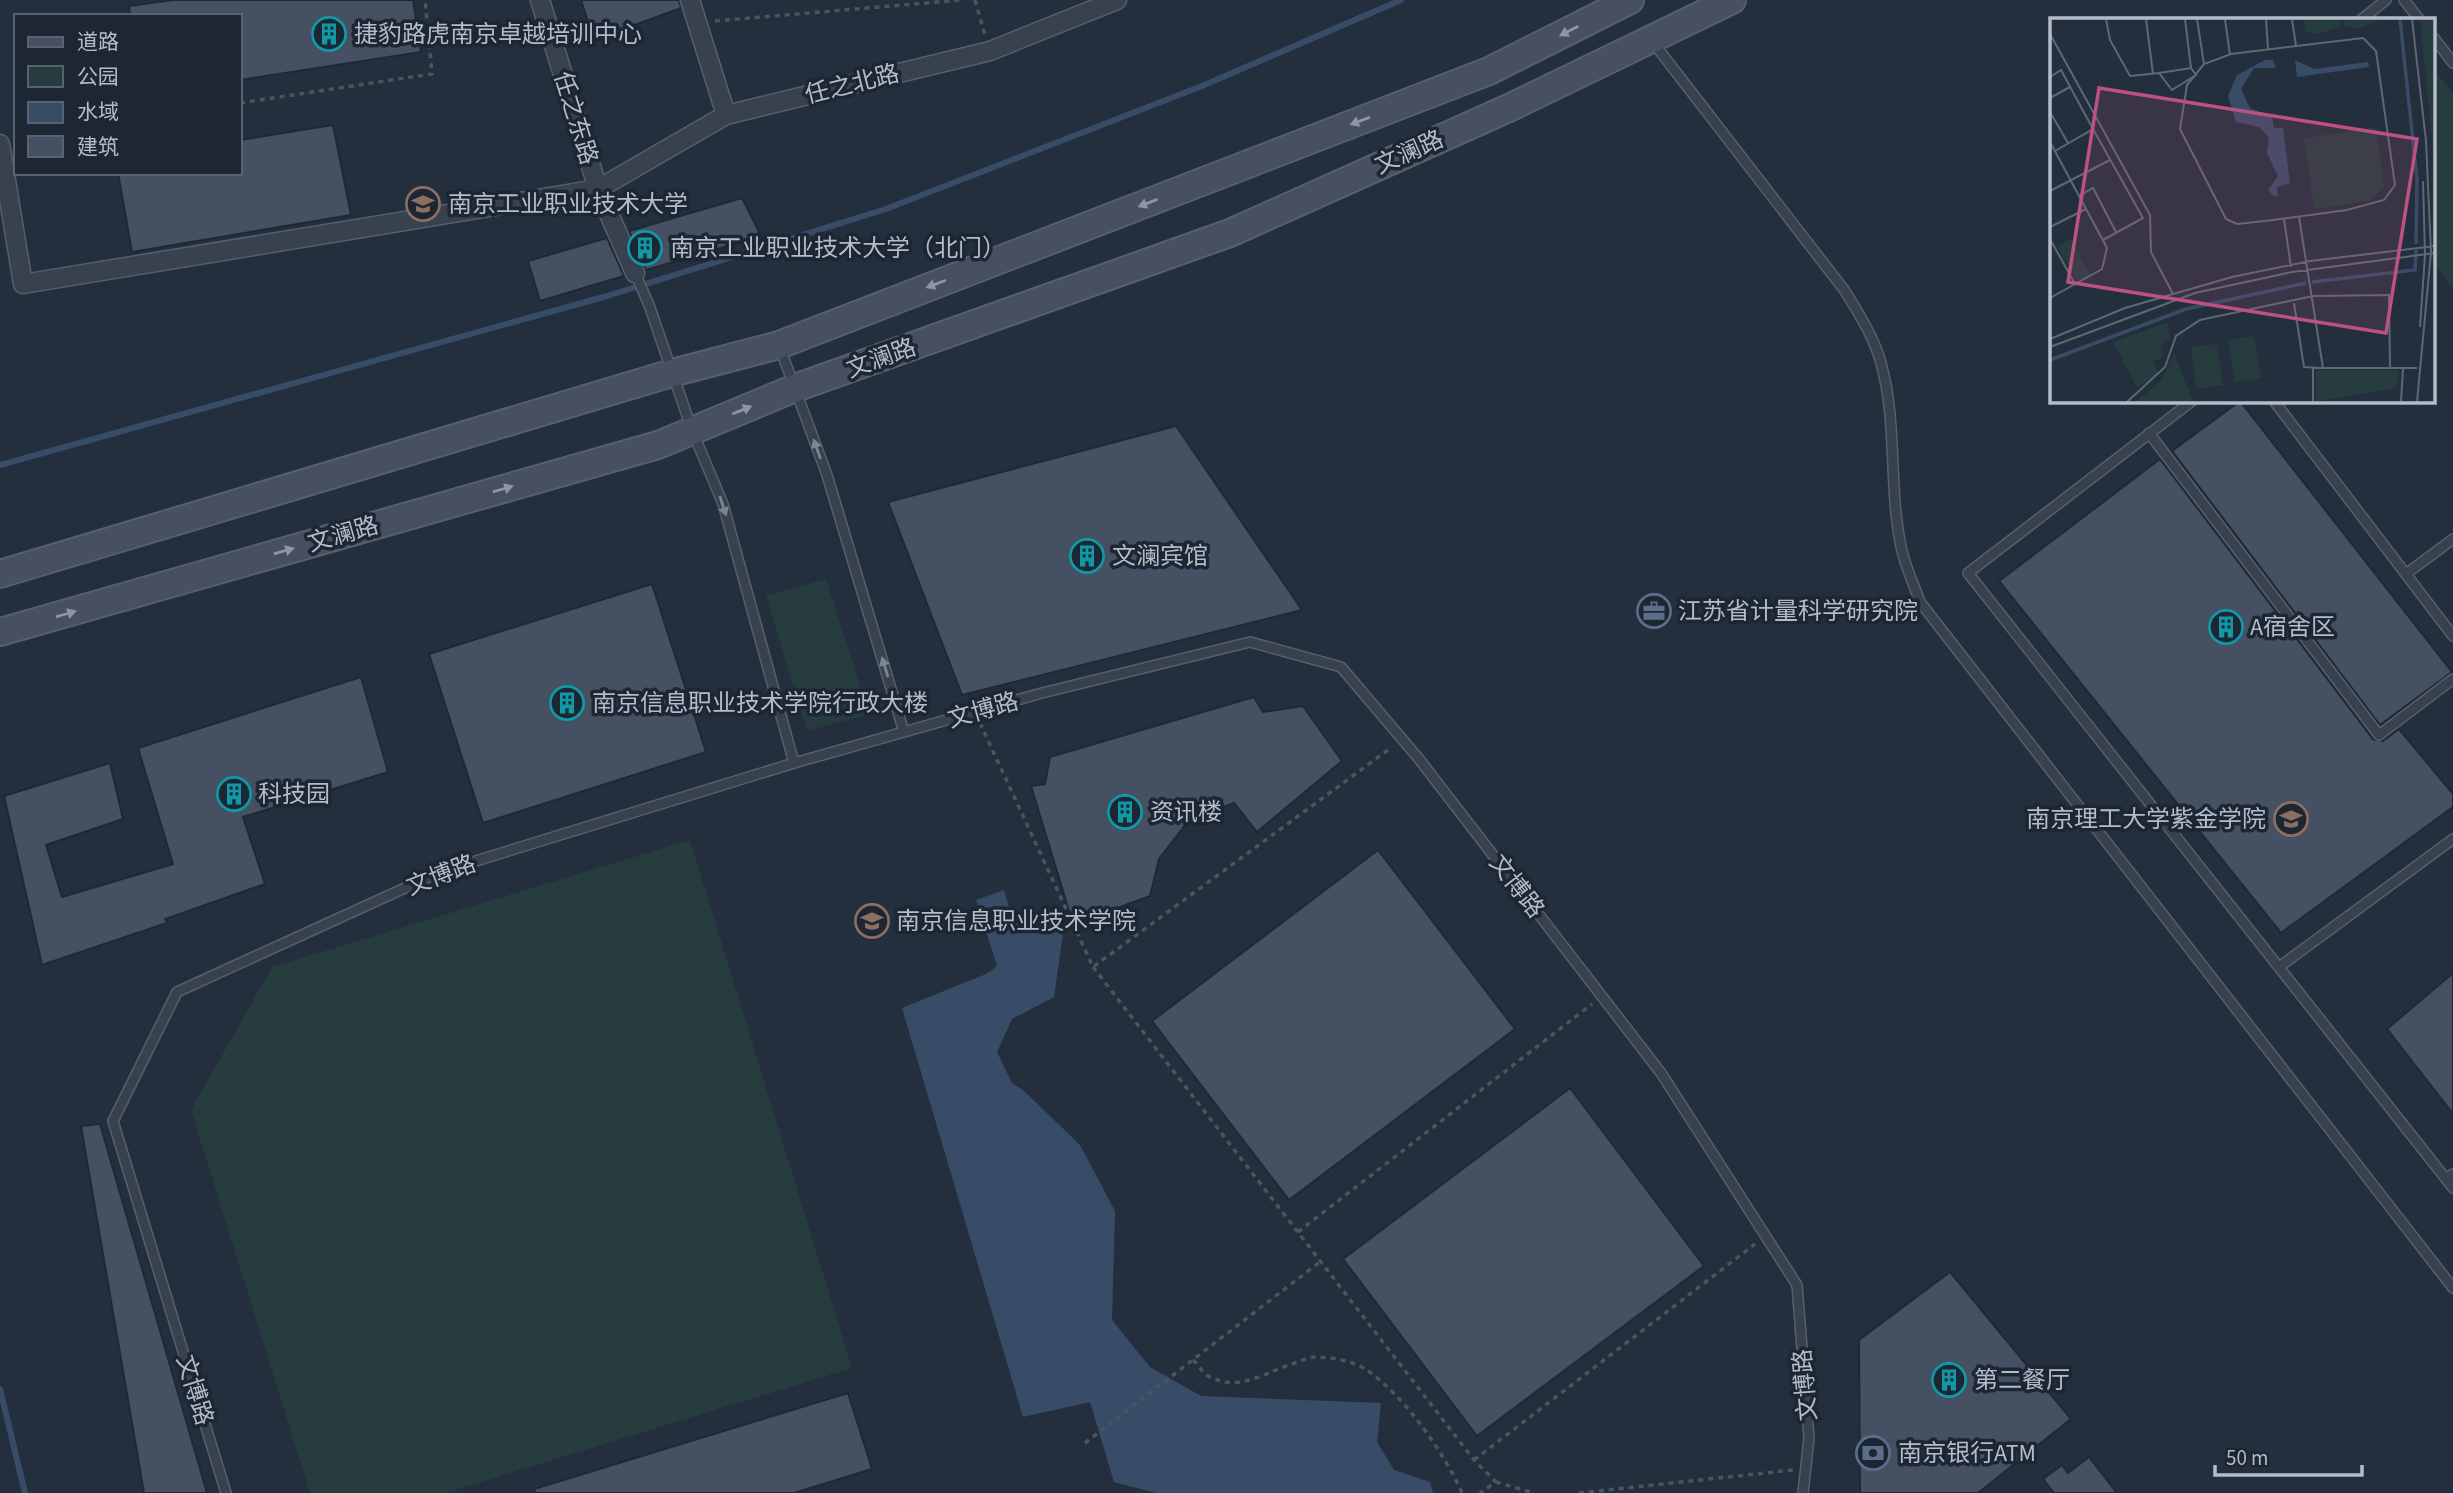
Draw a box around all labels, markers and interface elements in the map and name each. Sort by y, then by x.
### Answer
legend [14,14,242,175]
building icon: 捷豹路虎南京卓越培训中心 [310,15,348,53]
place label: 捷豹路虎南京卓越培训中心 [354,17,642,52]
inset map [2050,18,2436,402]
one-way arrow [1559,25,1579,36]
text: 道路 [77,27,119,57]
street label: 任之北路 [801,56,903,113]
text: 公园 [77,62,119,92]
street label: 任之东路 [545,67,606,169]
text: 水域 [77,97,119,127]
one-way arrow [1350,115,1371,126]
street label: 文澜路 [1369,122,1449,183]
text: 建筑 [77,132,119,162]
school or university icon: 南京工业职业技术大学 [404,185,442,223]
place label: 南京工业职业技术大学 [448,187,688,222]
one-way arrow [1137,197,1158,208]
building icon: 南京工业职业技术大学（北门） [626,229,664,267]
place label: 南京工业职业技术大学（北门） [670,231,1006,266]
one-way arrow [925,279,946,290]
street label: 文澜路 [841,330,921,387]
one-way arrow [732,404,752,416]
one-way arrow [812,439,823,460]
one-way arrow [493,483,514,493]
one-way arrow [718,495,728,516]
street label: 文澜路 [304,508,383,561]
building icon: 文澜宾馆 [1068,537,1106,575]
place label: 文澜宾馆 [1112,539,1208,574]
one-way arrow [274,546,295,556]
office icon: 江苏省计量科学研究院 [1635,592,1673,630]
place label: 江苏省计量科学研究院 [1678,594,1918,629]
one-way arrow [55,608,76,618]
building icon: A宿舍区 [2207,608,2245,646]
place label: A宿舍区 [2250,610,2335,645]
one-way arrow [879,656,889,677]
building icon: 南京信息职业技术学院行政大楼 [548,684,586,722]
street label: 文博路 [944,684,1023,737]
place label: 南京信息职业技术学院行政大楼 [592,686,928,721]
building icon: 科技园 [215,775,253,813]
place label: 科技园 [258,777,330,812]
building icon: 资讯楼 [1106,793,1144,831]
place label: 资讯楼 [1150,795,1222,830]
school or university icon: 南京理工大学紫金学院 [2272,800,2310,838]
place label: 南京理工大学紫金学院 [2026,802,2266,837]
street label: 文博路 [401,846,481,905]
street label: 文博路 [1481,847,1553,925]
school or university icon: 南京信息职业技术学院 [853,902,891,940]
place label: 南京信息职业技术学院 [896,904,1136,939]
street label: 文博路 [1785,1348,1826,1422]
street label: 文博路 [167,1351,222,1430]
building icon: 第二餐厅 [1930,1361,1968,1399]
place label: 第二餐厅 [1974,1363,2070,1398]
bank icon: 南京银行ATM [1854,1434,1892,1472]
scale bar [2215,1434,2362,1478]
place label: 南京银行ATM [1898,1436,2036,1471]
text: 50 m [2226,1443,2268,1473]

